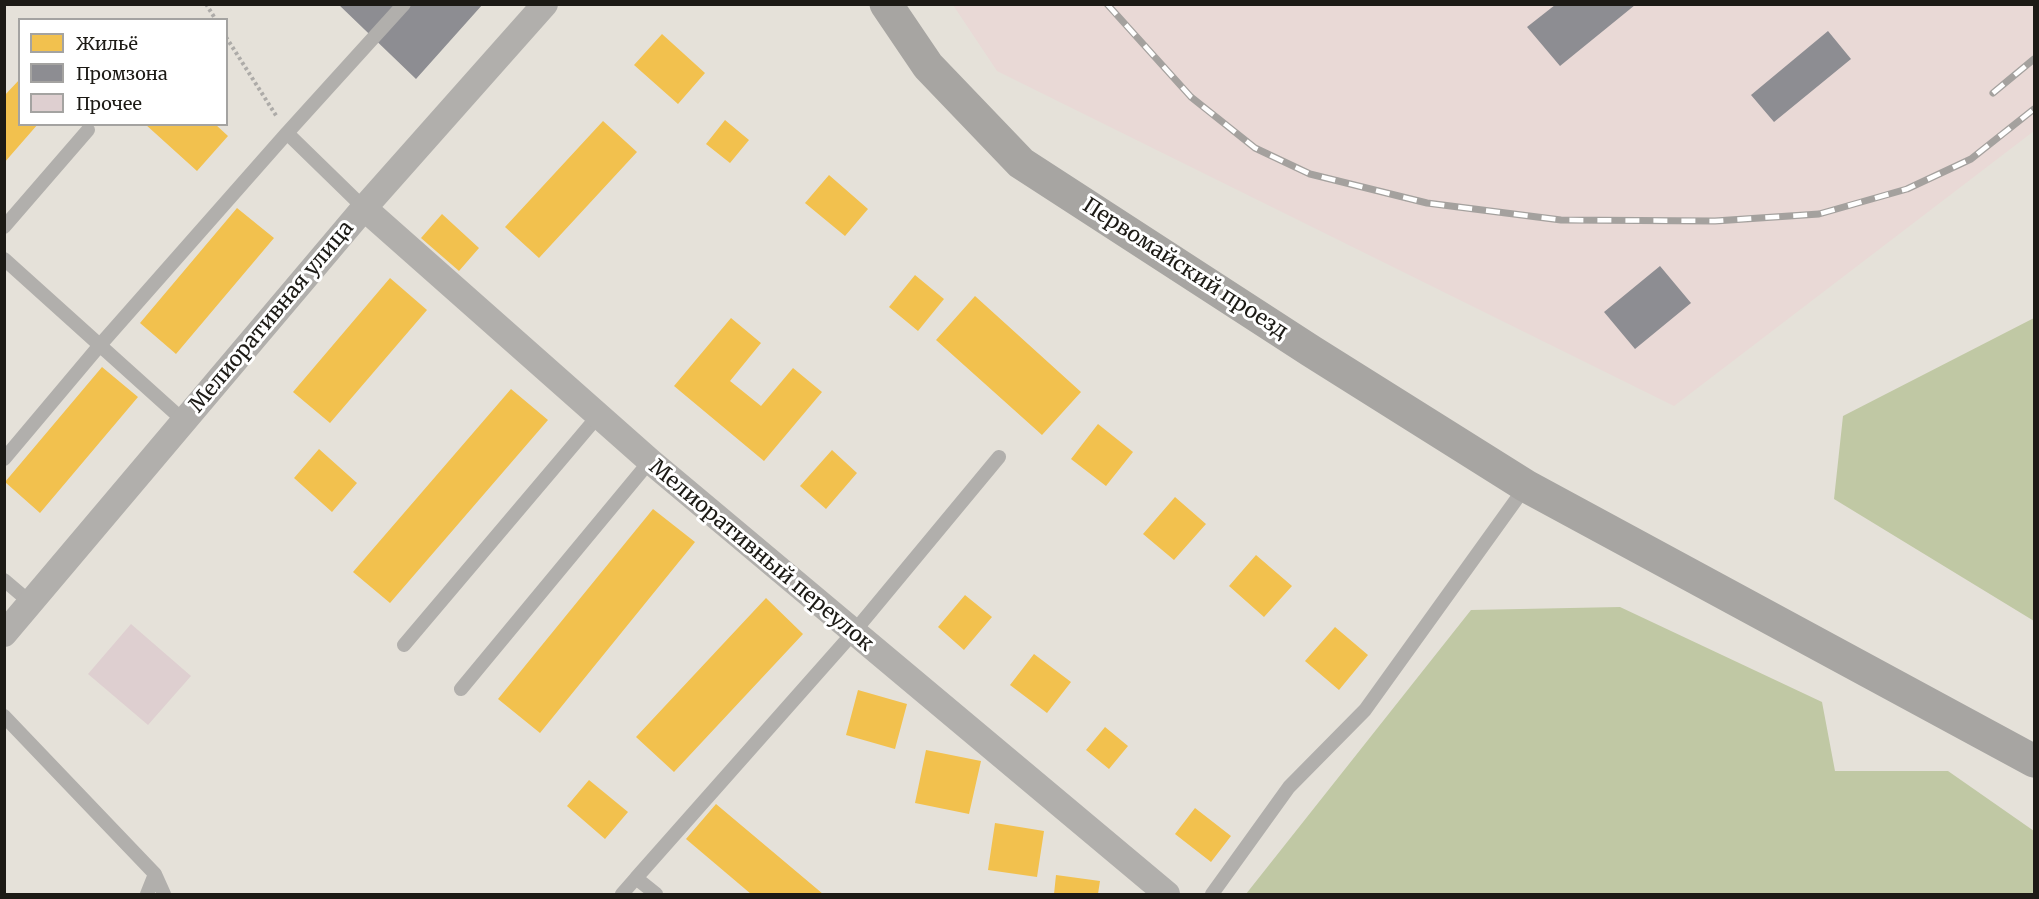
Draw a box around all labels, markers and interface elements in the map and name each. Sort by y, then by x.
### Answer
legend [18,18,228,126]
text: Жильё [76,32,138,55]
text: Промзона [76,62,168,85]
text: Прочее [76,92,142,115]
street label: Первомайский проезд [1078,193,1292,345]
street label: Мелиоративная улица [185,216,359,418]
street label: Мелиоративный переулок [644,455,878,657]

